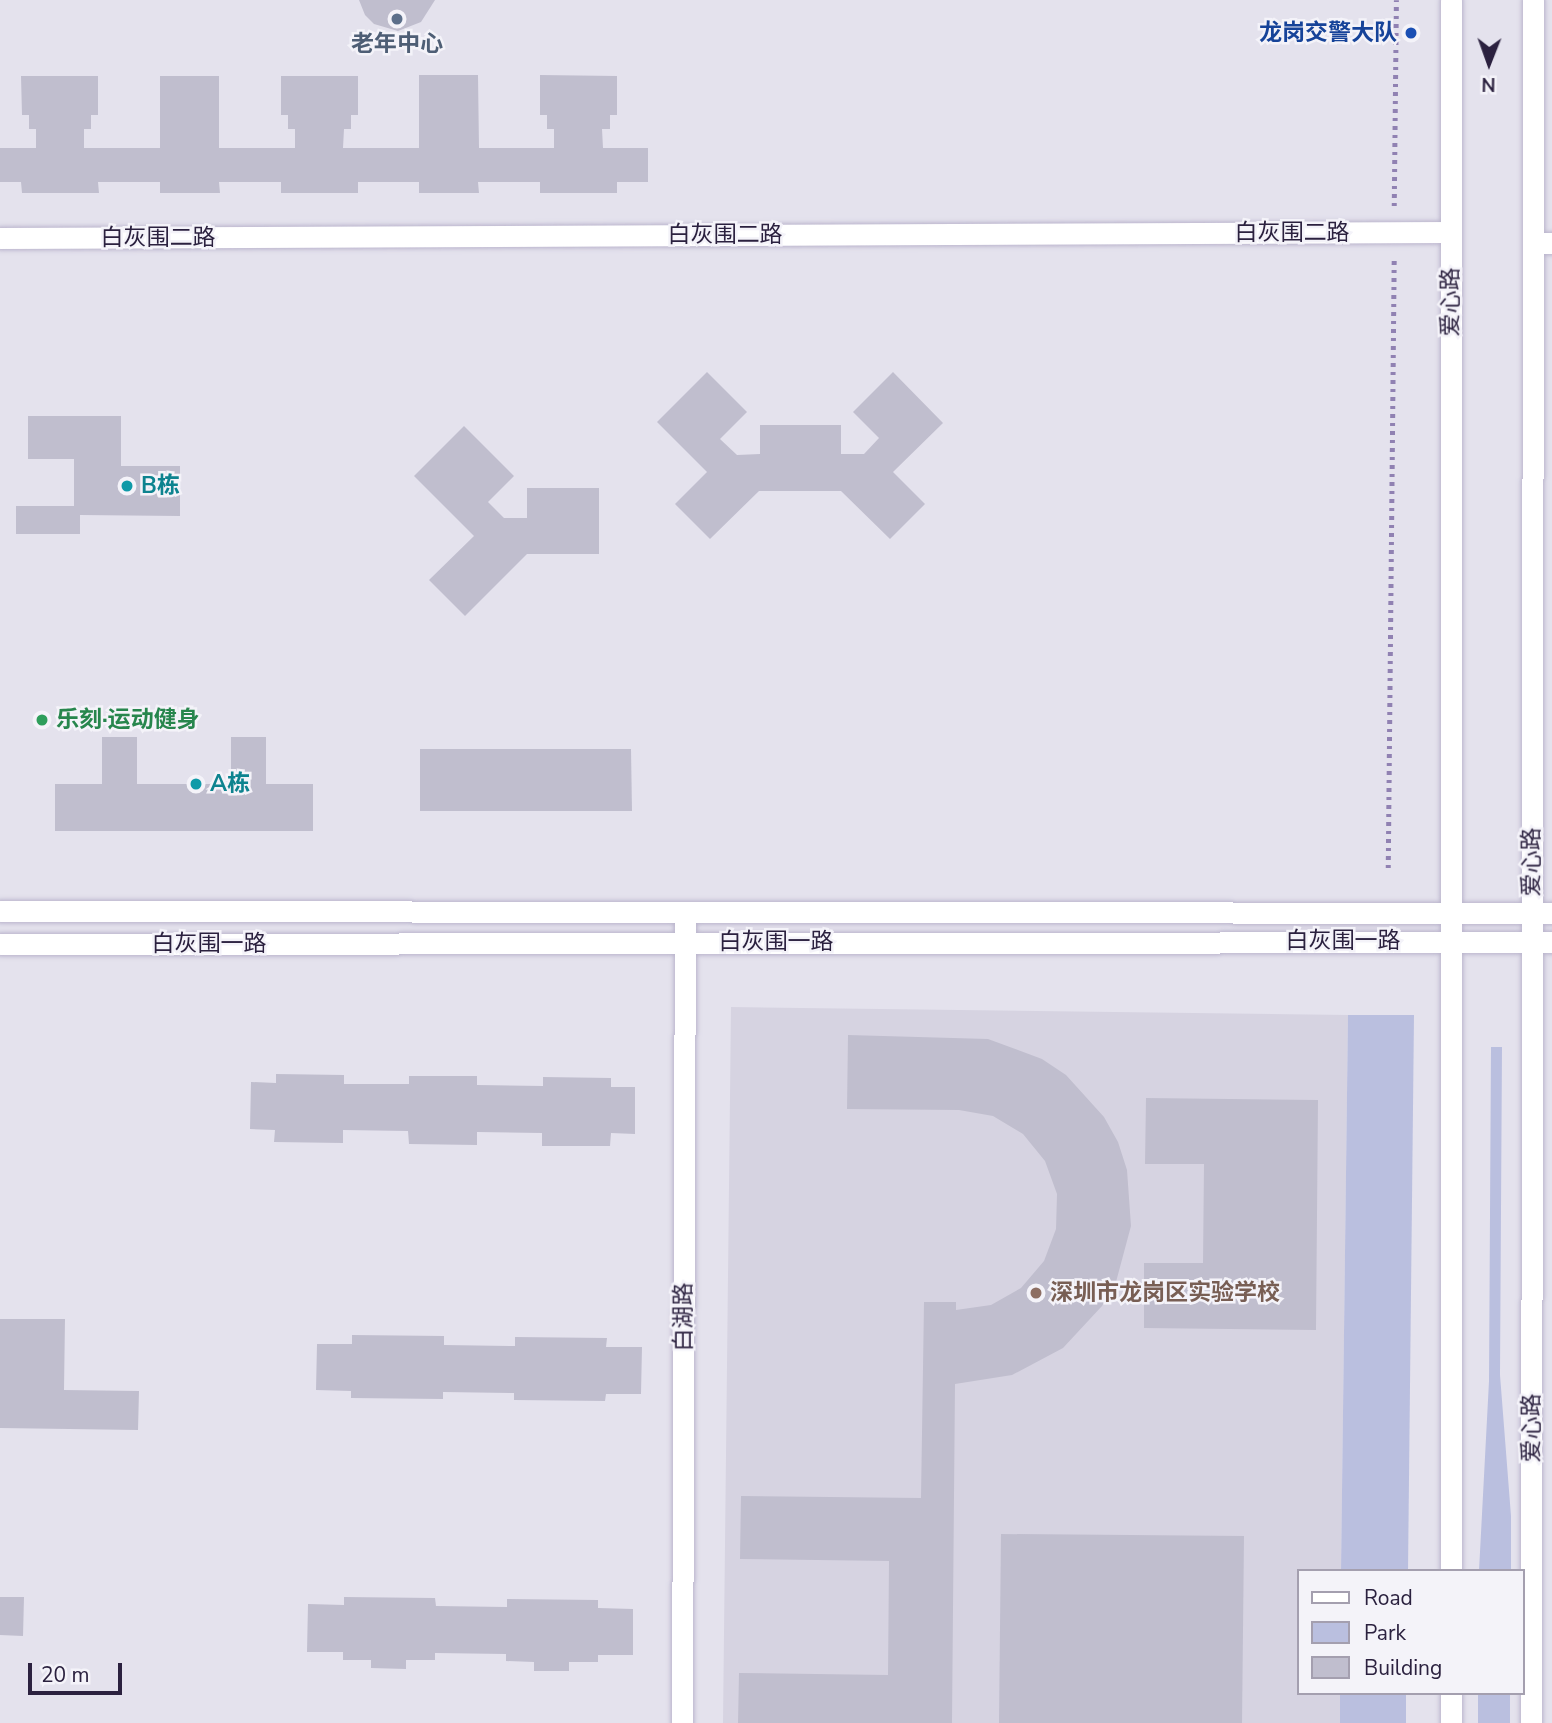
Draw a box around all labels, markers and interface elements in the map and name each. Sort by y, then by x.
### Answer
marker: 老年中心 [389,11,405,27]
place label: 龙岗交警大队 [1259,19,1397,47]
marker: 龙岗交警大队 [1403,25,1419,41]
north arrow [1454,28,1524,98]
place label: 老年中心 [351,30,443,58]
text: N [1481,71,1496,97]
street label: 白灰围二路 [1235,219,1349,247]
street label: 白灰围二路 [668,221,782,249]
street label: 白灰围二路 [101,224,215,252]
street label: 爱心路 [1437,268,1465,336]
place label: B栋 [141,472,180,500]
marker: B栋 [119,478,135,494]
place label: 乐刻·运动健身 [56,706,200,734]
marker: 乐刻·运动健身 [34,712,50,728]
place label: A栋 [210,770,250,798]
marker: A栋 [188,776,204,792]
street label: 爱心路 [1518,828,1546,896]
street label: 白灰围一路 [1286,927,1400,955]
street label: 白灰围一路 [719,928,833,956]
street label: 白灰围一路 [152,930,266,958]
place label: 深圳市龙岗区实验学校 [1050,1279,1280,1307]
street label: 白湖路 [670,1283,698,1351]
marker: 深圳市龙岗区实验学校 [1028,1285,1044,1301]
street label: 爱心路 [1518,1394,1546,1462]
legend [1296,1569,1524,1695]
text: Road [1364,1584,1413,1612]
text: Park [1364,1619,1406,1647]
scale bar [32,1650,126,1694]
text: Building [1364,1654,1442,1682]
text: 20 m [41,1661,90,1689]

